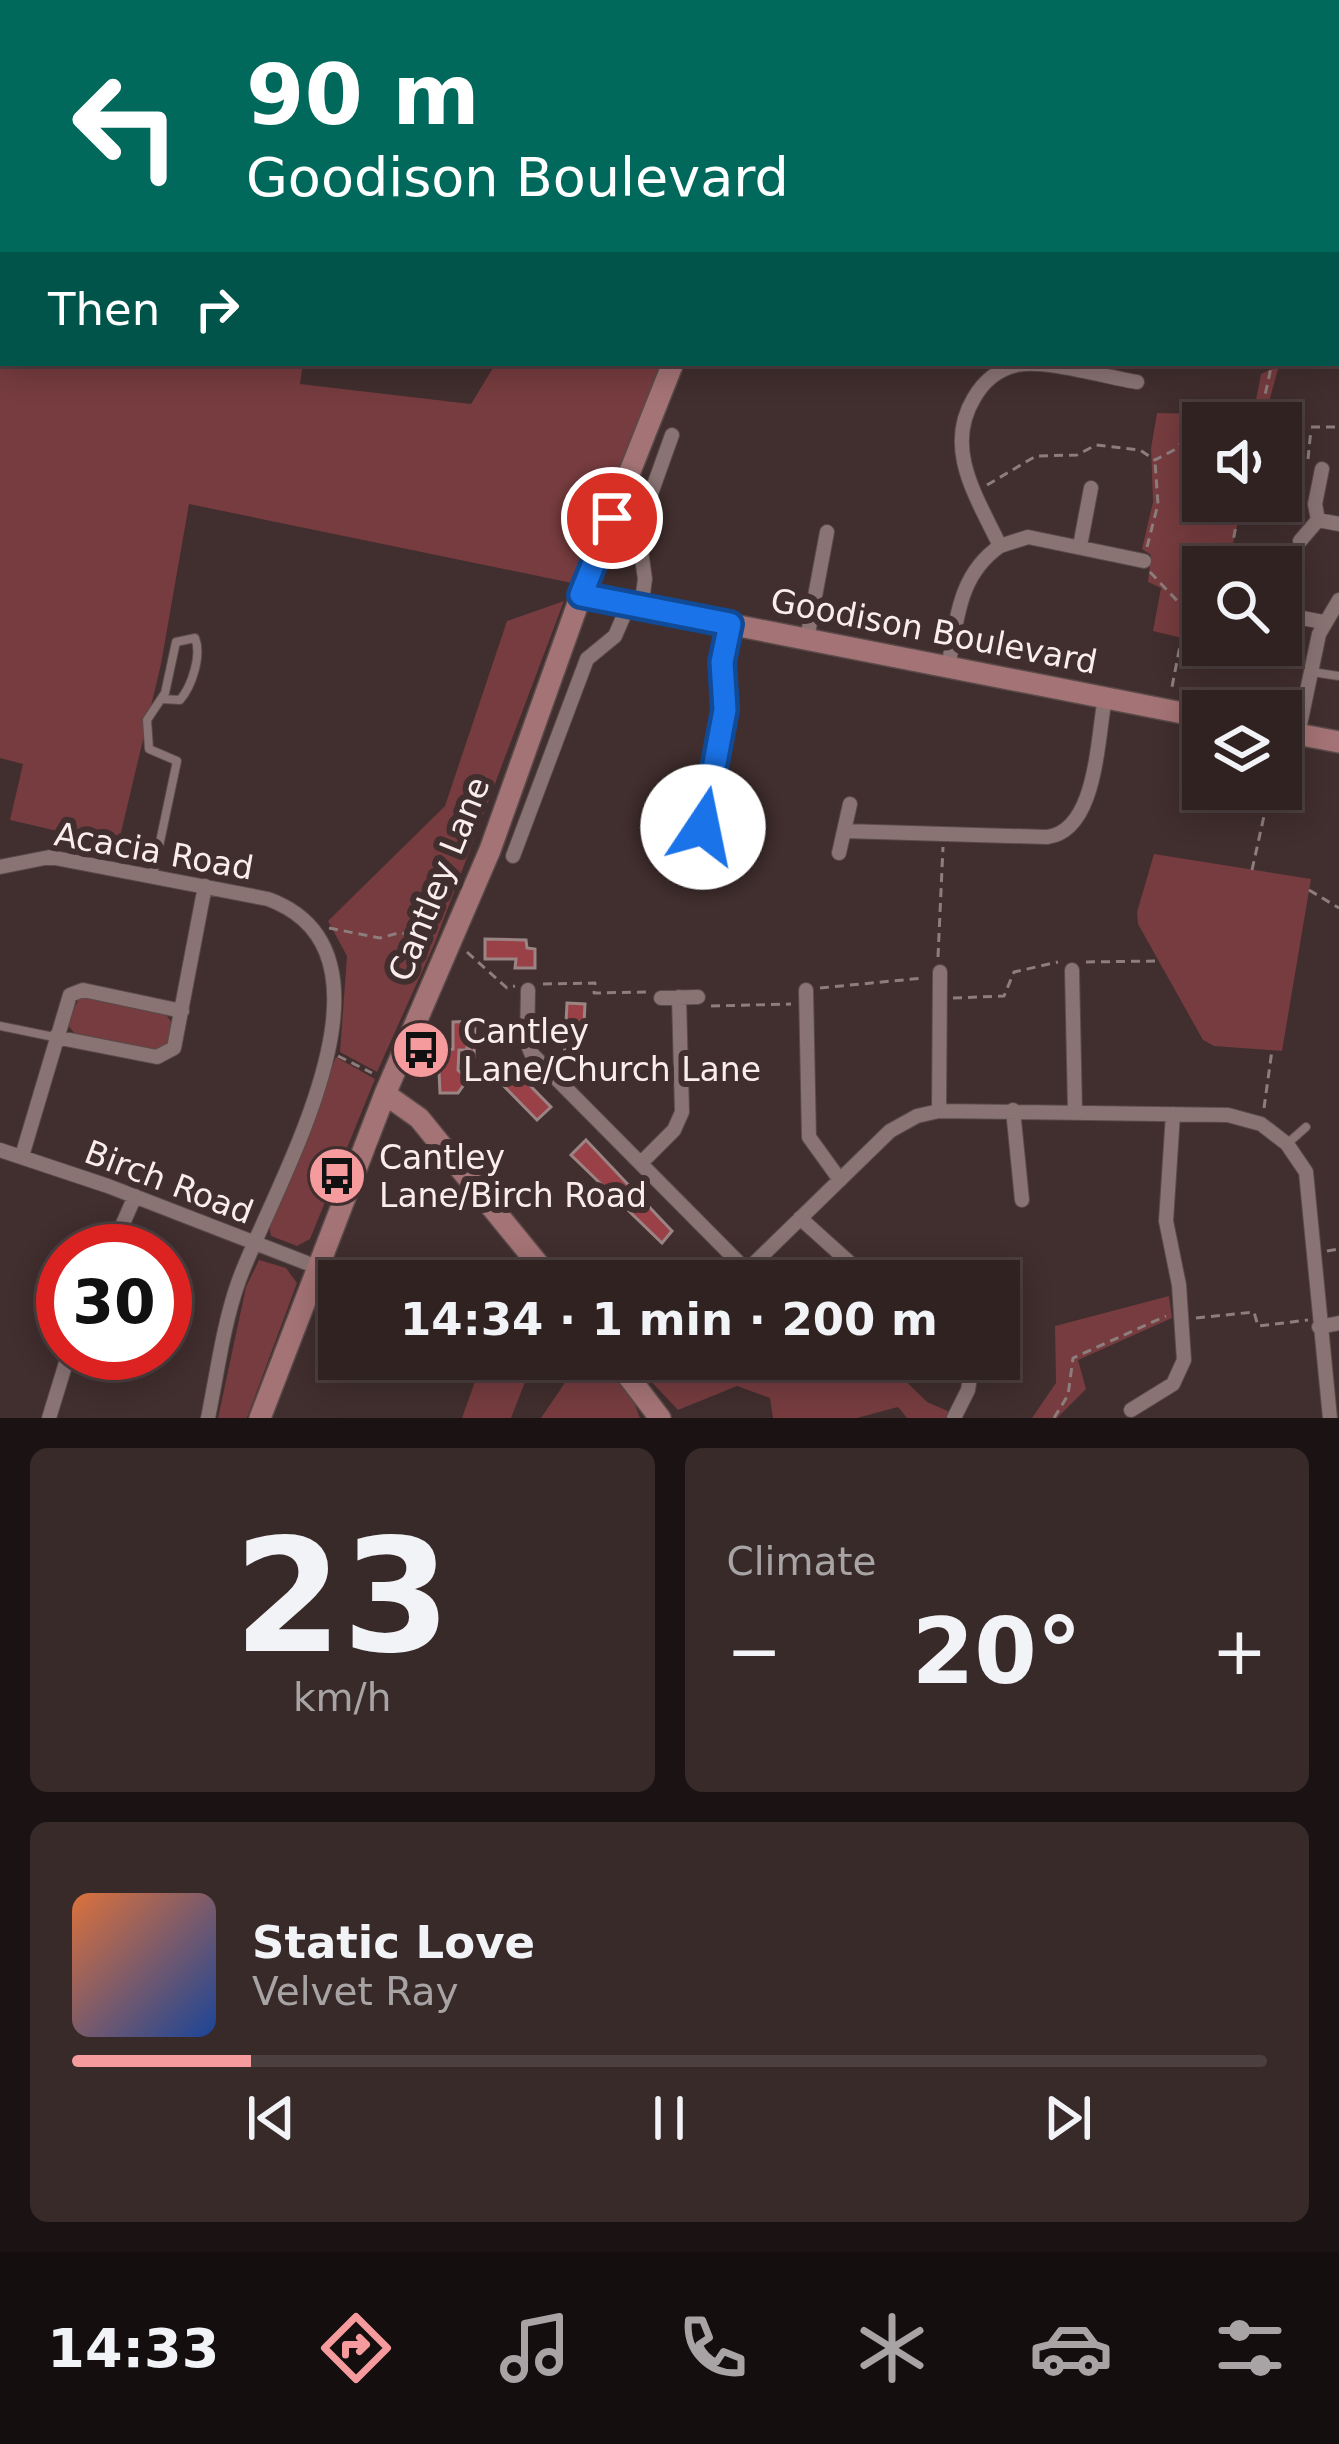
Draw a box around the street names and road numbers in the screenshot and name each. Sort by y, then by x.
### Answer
street label: Goodison Boulevard [767,580,1101,682]
street label: Cantley Lane [380,771,498,987]
street label: Acacia Road [52,814,256,888]
street label: Birch Road [79,1132,259,1232]

